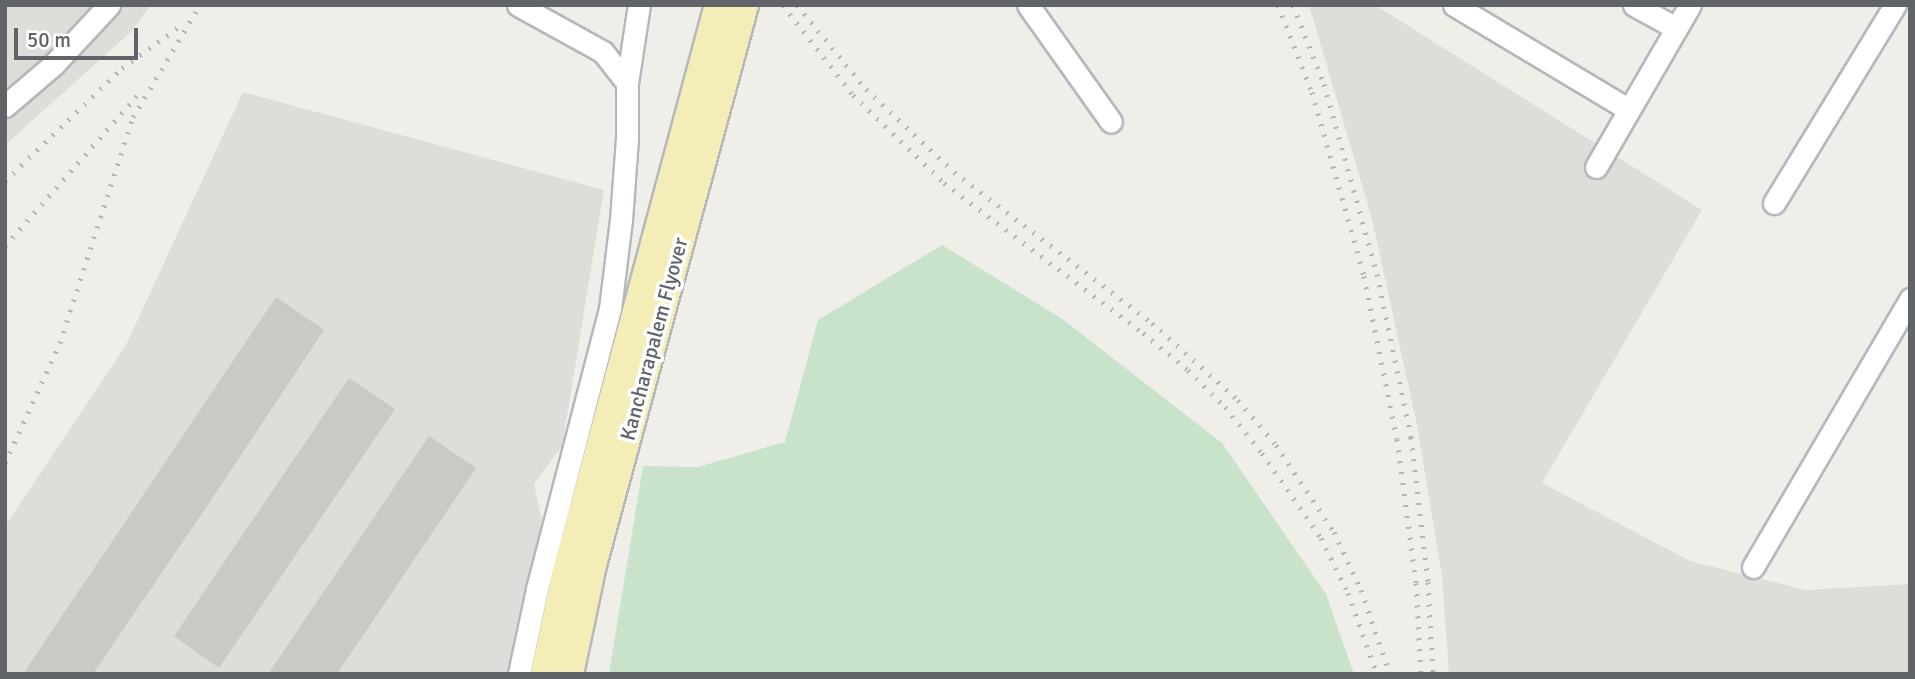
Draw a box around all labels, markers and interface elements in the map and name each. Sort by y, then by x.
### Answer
scale bar [18,14,142,58]
text: 50 m [27,27,71,53]
street label: Kancharapalem Flyover [615,235,693,443]

